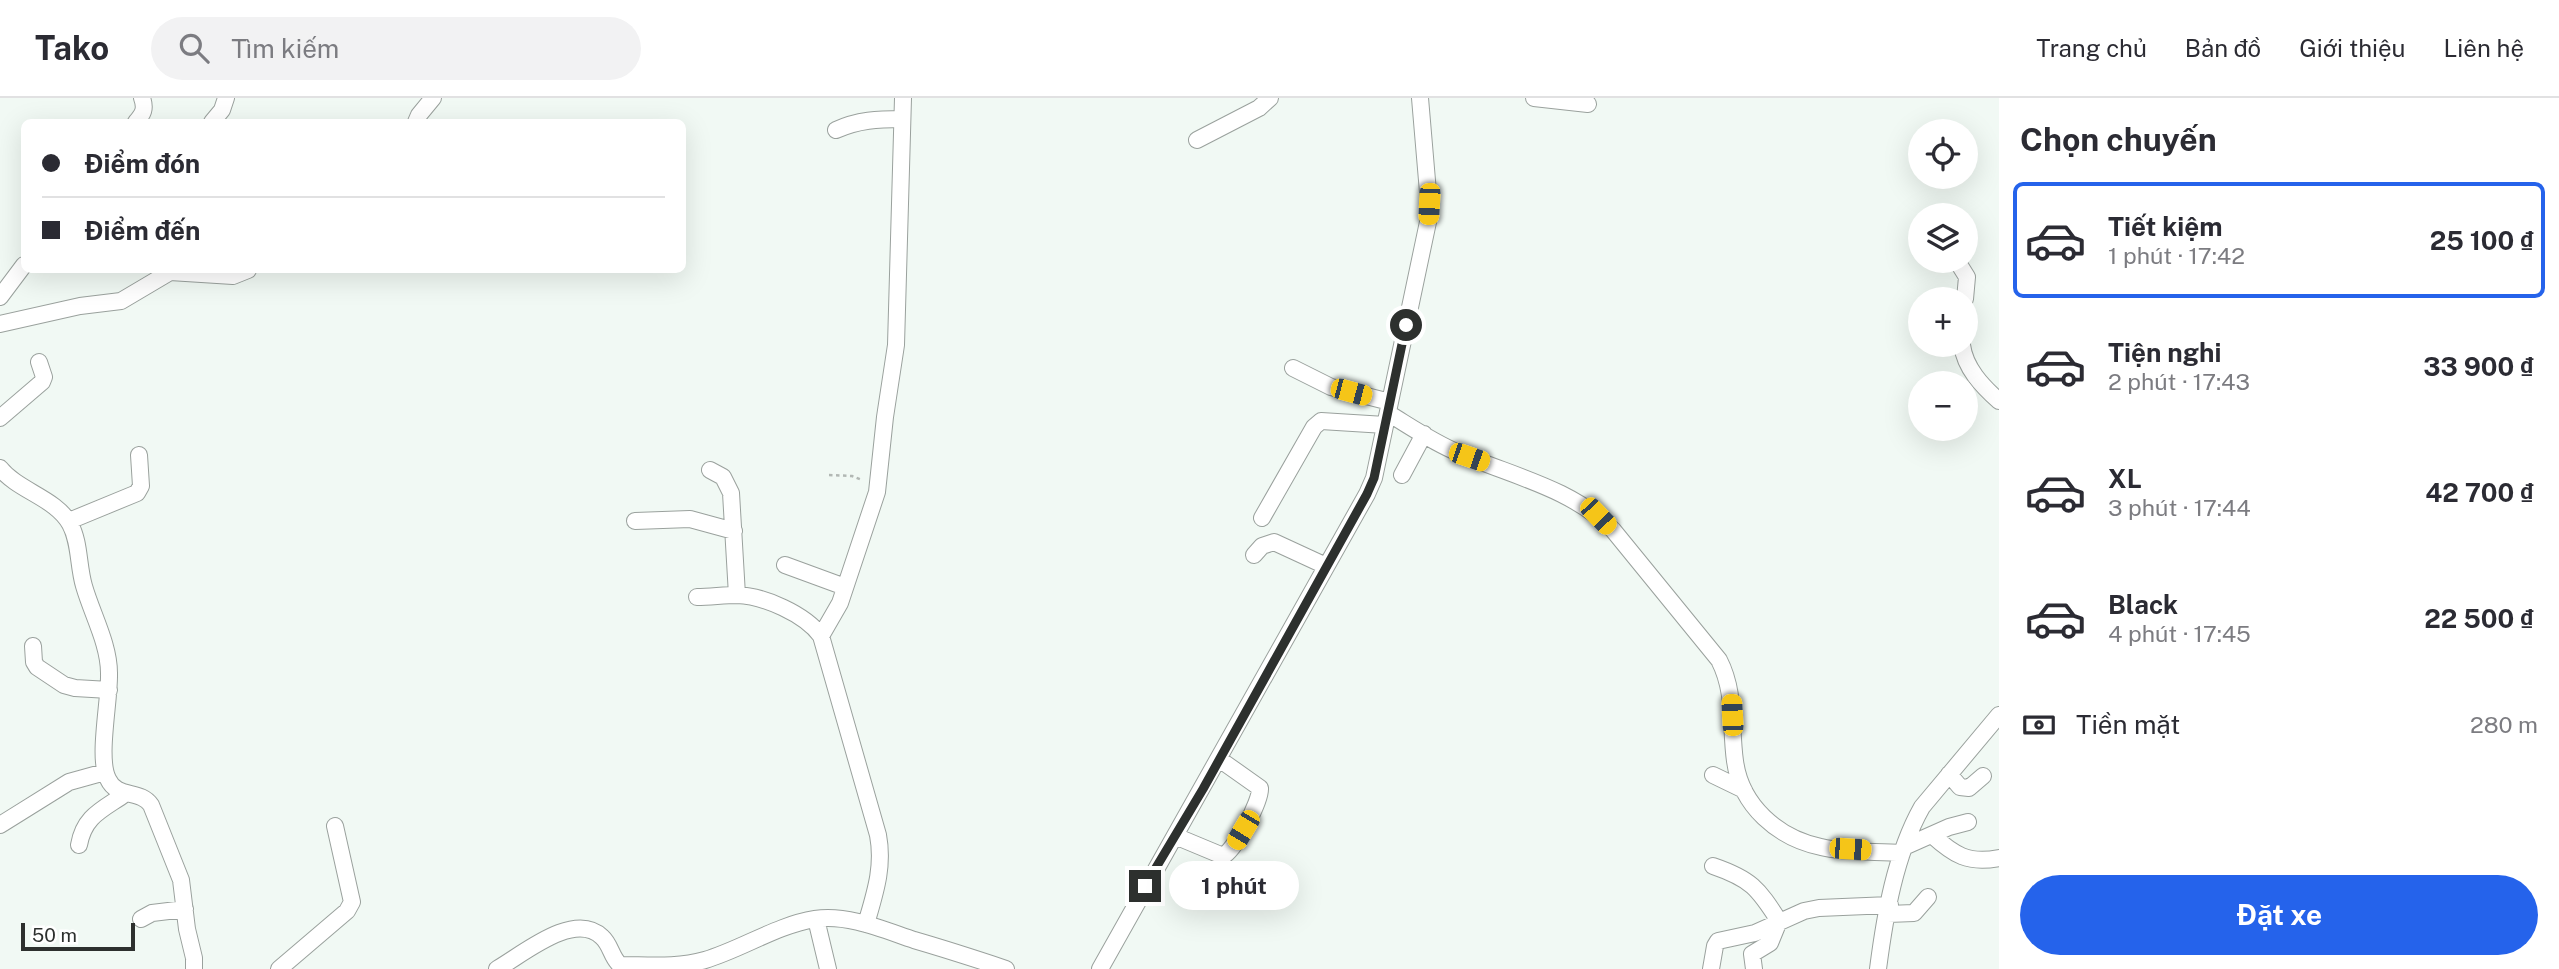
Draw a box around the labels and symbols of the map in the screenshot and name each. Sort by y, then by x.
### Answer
car [1418,182,1441,226]
route start [1390,309,1422,341]
car [1328,376,1375,408]
car [1446,440,1493,474]
car [1576,494,1621,538]
car [1721,693,1744,737]
car [1224,807,1263,853]
car [1829,837,1872,861]
callout: 1 phút [1170,862,1299,910]
route end [1129,870,1161,902]
scale bar [21,920,135,952]

